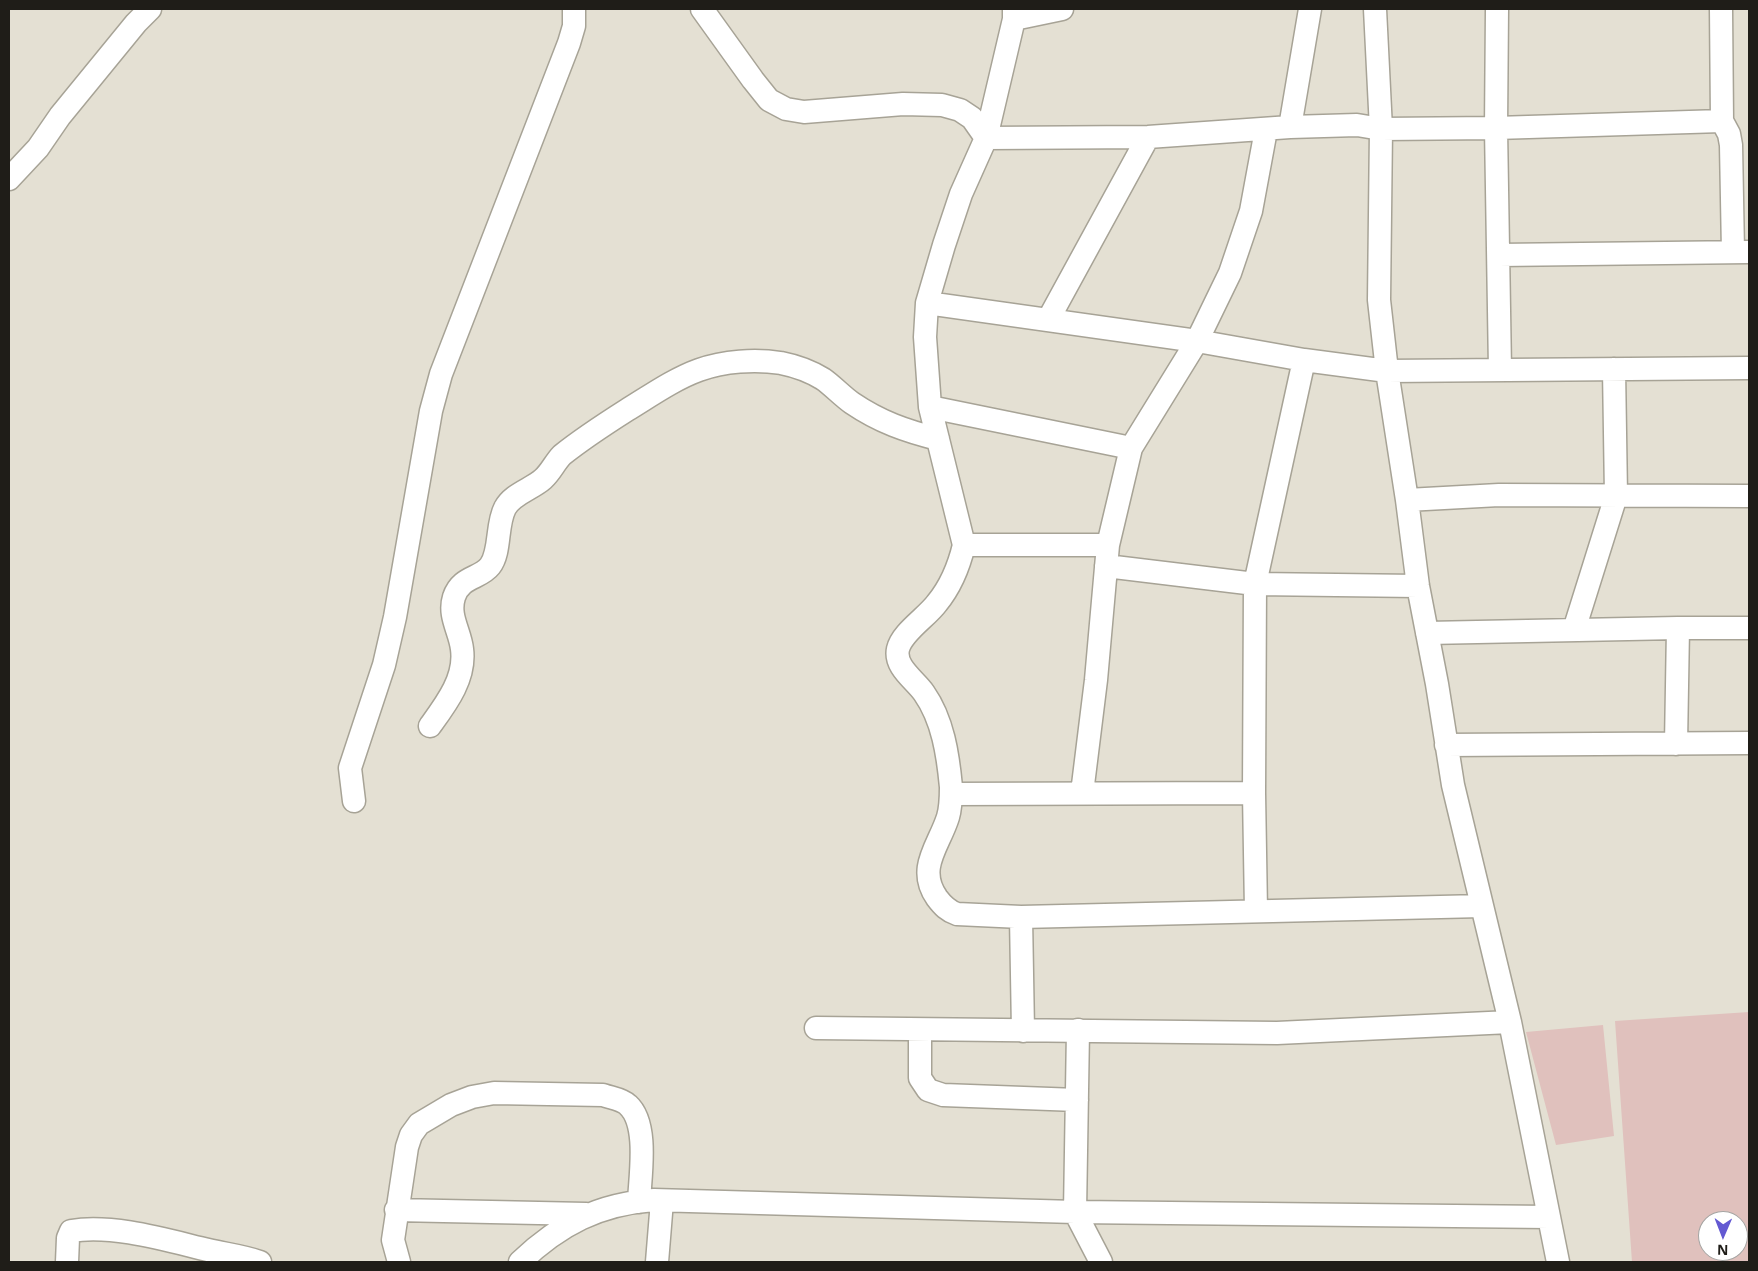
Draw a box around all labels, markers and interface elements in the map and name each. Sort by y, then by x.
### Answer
north arrow [1698,1211,1748,1261]
text: N [1717,1241,1729,1260]

